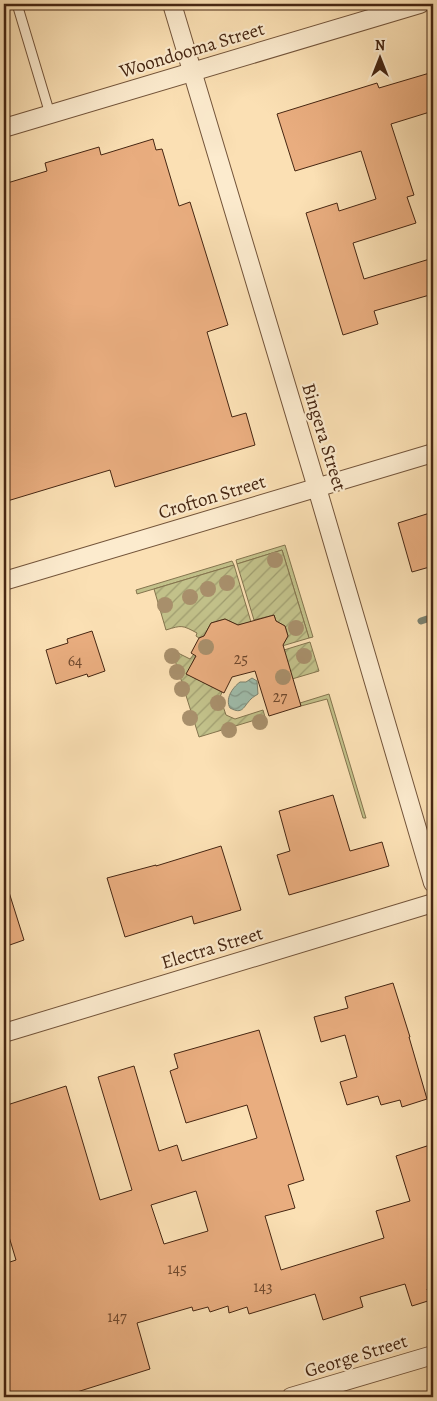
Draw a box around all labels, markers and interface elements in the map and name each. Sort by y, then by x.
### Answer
street label: Woondooma Street [116,16,267,85]
north arrow [354,32,404,82]
text: N [375,36,385,55]
street label: Bingera Street [295,380,353,494]
street label: Crofton Street [155,468,269,526]
house number: 25 [234,648,248,670]
house number: 64 [68,650,82,672]
house number: 27 [273,686,287,708]
street label: Electra Street [158,920,266,976]
house number: 145 [167,1258,187,1280]
house number: 143 [253,1276,273,1298]
house number: 147 [107,1306,127,1328]
street label: George Street [301,1328,411,1384]

